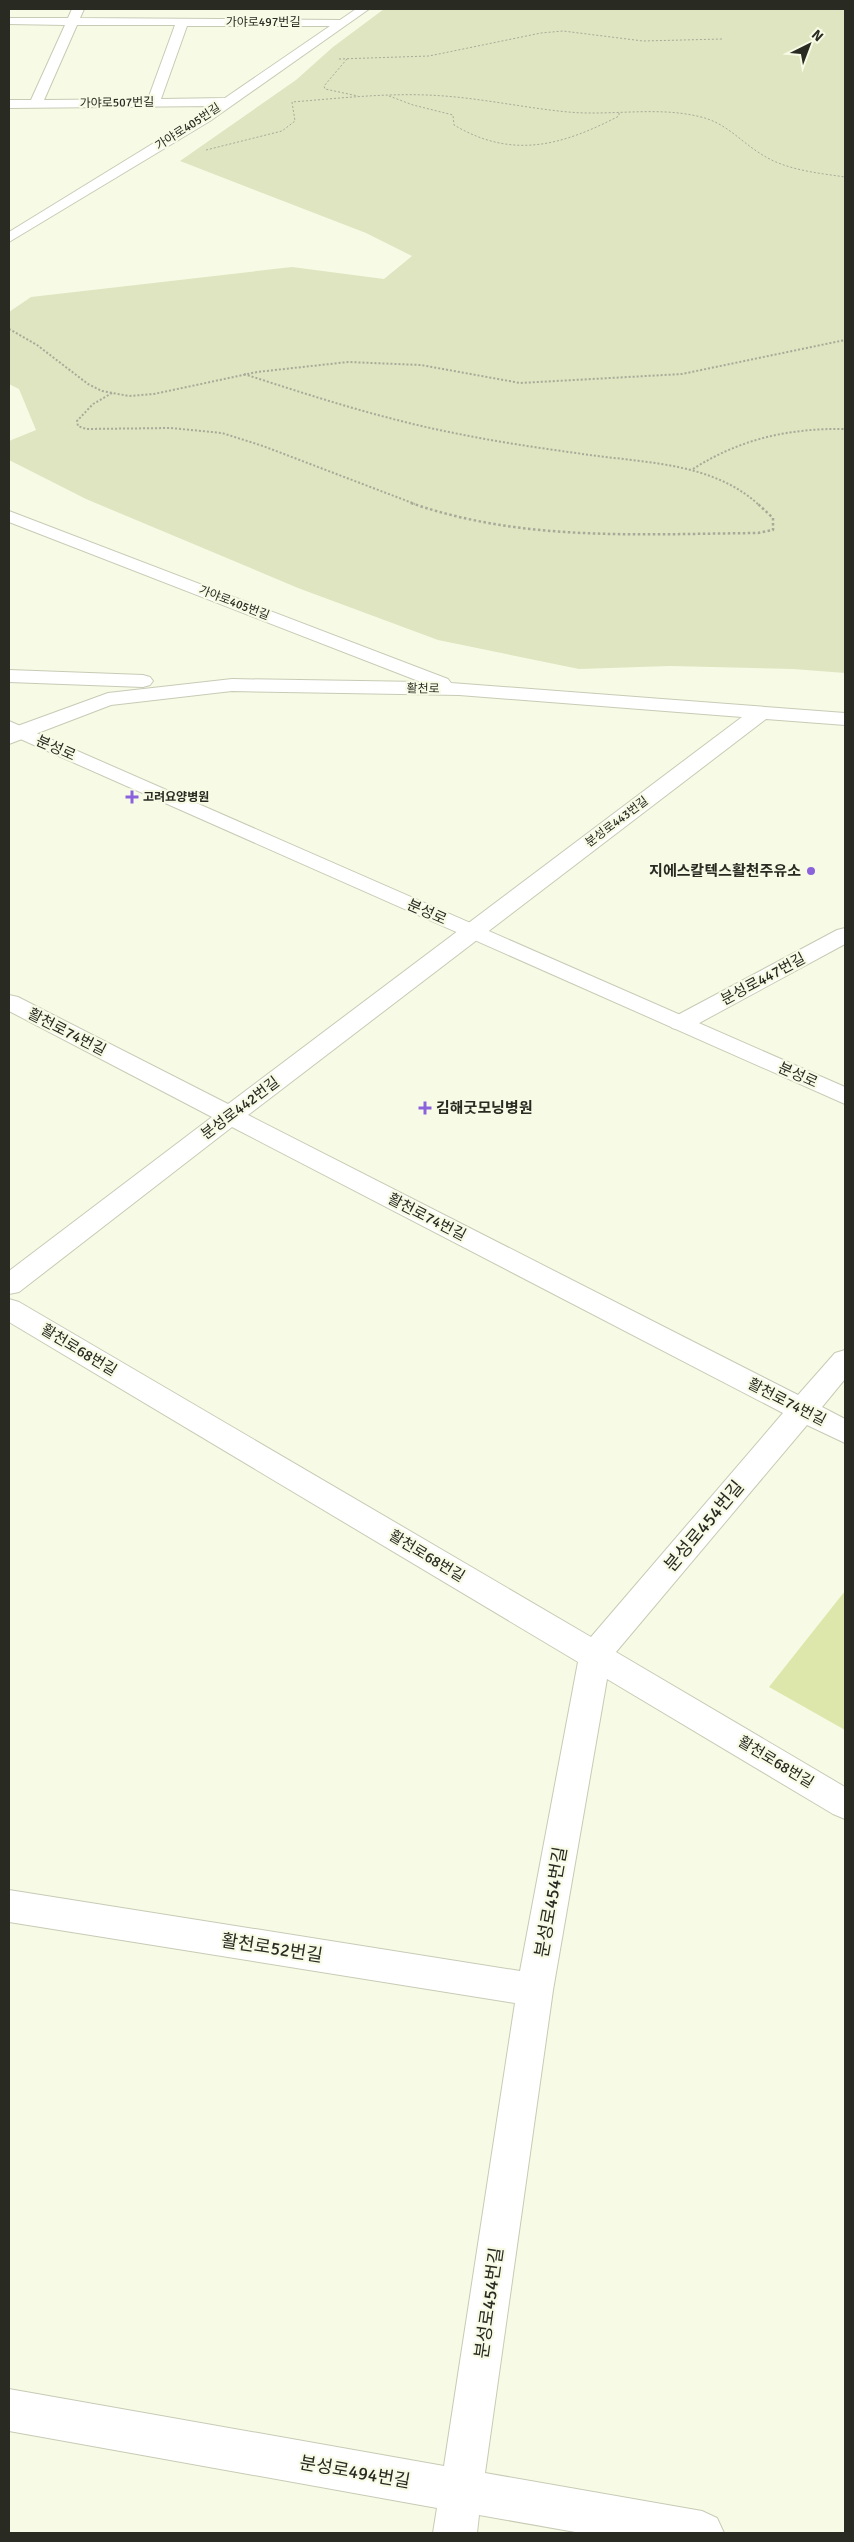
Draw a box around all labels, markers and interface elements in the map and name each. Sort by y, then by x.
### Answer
street label: 가야로497번길 [226,15,300,30]
north arrow [784,20,834,70]
text: N [808,26,827,45]
street label: 가야로507번길 [80,95,154,111]
street label: 가야로405번길 [153,100,223,154]
street label: 가야로405번길 [196,583,272,623]
street label: 활천로 [406,681,440,697]
street label: 분성로 [33,731,79,765]
marker: 고려요양병원 [125,790,139,804]
place label: 고려요양병원 [143,790,209,805]
street label: 분성로443번길 [583,794,651,850]
place label: 지에스칼텍스활천주유소 [649,862,801,880]
marker: 지에스칼텍스활천주유소 [805,865,817,877]
street label: 분성로 [404,895,450,929]
street label: 분성로447번길 [718,949,808,1009]
street label: 활천로74번길 [25,1005,109,1059]
street label: 분성로 [775,1058,821,1092]
street label: 분성로442번길 [197,1073,283,1143]
place label: 김해굿모닝병원 [436,1099,533,1117]
marker: 김해굿모닝병원 [418,1101,432,1115]
street label: 활천로74번길 [385,1190,469,1244]
street label: 활천로68번길 [38,1320,120,1380]
street label: 활천로74번길 [745,1375,829,1429]
street label: 분성로454번길 [660,1476,748,1576]
street label: 활천로68번길 [386,1526,468,1586]
street label: 활천로68번길 [735,1732,817,1792]
street label: 분성로454번길 [530,1845,572,1959]
street label: 활천로52번길 [220,1929,324,1967]
street label: 분성로454번길 [470,2246,508,2360]
street label: 분성로494번길 [298,2451,412,2493]

